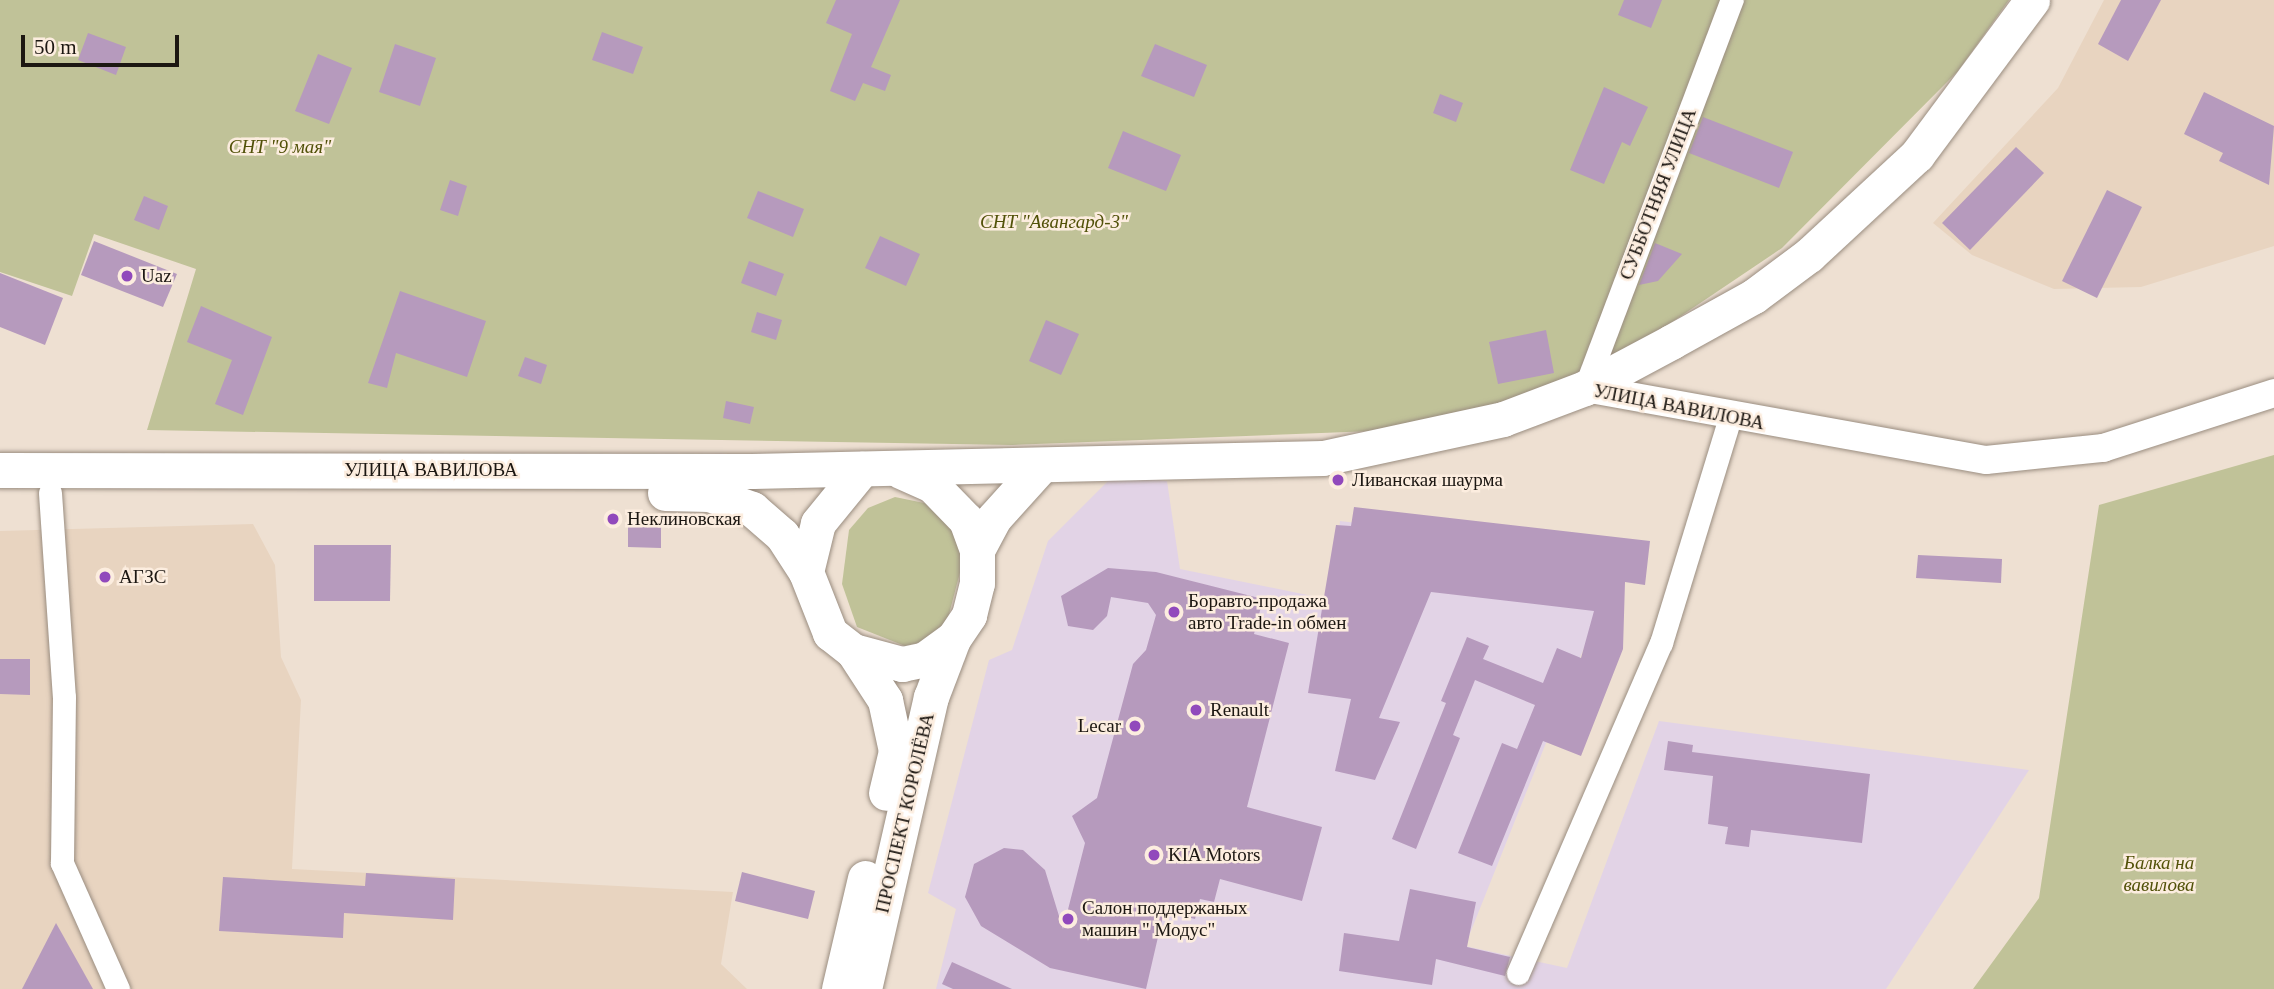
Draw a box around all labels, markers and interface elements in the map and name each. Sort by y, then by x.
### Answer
scale bar [24,21,182,65]
text: 50 m [34,35,77,59]
street label: СУББОТНЯЯ УЛИЦА [1615,105,1701,283]
park label: СНТ "9 мая" [229,136,331,158]
park label: СНТ "Авангард-3" [980,211,1128,233]
place label: Uaz [141,265,172,287]
marker: Uaz [119,268,135,284]
street label: УЛИЦА ВАВИЛОВА [1592,379,1766,435]
street label: УЛИЦА ВАВИЛОВА [344,459,518,481]
place label: Ливанская шаурма [1352,469,1503,491]
marker: Ливанская шаурма [1330,472,1346,488]
place label: Неклиновская [627,508,741,530]
marker: Неклиновская [605,511,621,527]
place label: АГЗС [119,566,166,588]
marker: АГЗС [97,569,113,585]
place label: Боравто-продажа авто Trade-in обмен [1188,590,1346,634]
marker: Боравто-продажа авто Trade-in обмен [1166,604,1182,620]
place label: Renault [1210,699,1269,721]
marker: Renault [1188,702,1204,718]
street label: ПРОСПЕКТ КОРОЛЁВА [871,711,939,915]
place label: Lecar [1078,715,1121,737]
marker: Lecar [1127,718,1143,734]
place label: KIA Motors [1168,844,1261,866]
marker: KIA Motors [1146,847,1162,863]
park label: Балка на вавилова [2124,852,2194,896]
place label: Салон поддержаных машин " Модус" [1082,897,1248,941]
marker: Салон поддержаных машин " Модус" [1060,911,1076,927]

